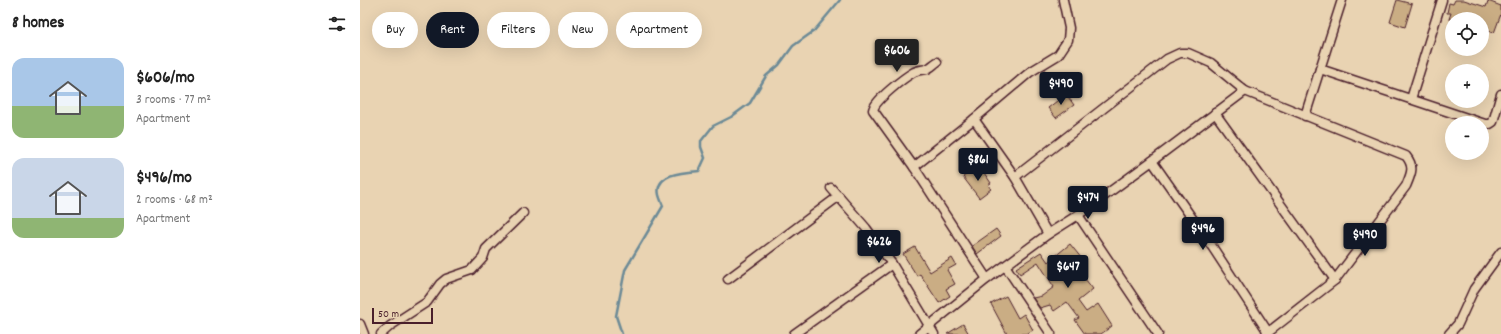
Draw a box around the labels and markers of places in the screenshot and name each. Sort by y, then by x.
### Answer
pin: $606 [873,39,921,73]
pin: $490 [1037,72,1085,106]
pin: $861 [954,148,1002,182]
pin: $474 [1064,186,1112,220]
pin: $496 [1179,217,1227,251]
pin: $490 [1341,223,1389,257]
pin: $626 [855,230,903,264]
pin: $647 [1044,255,1092,289]

